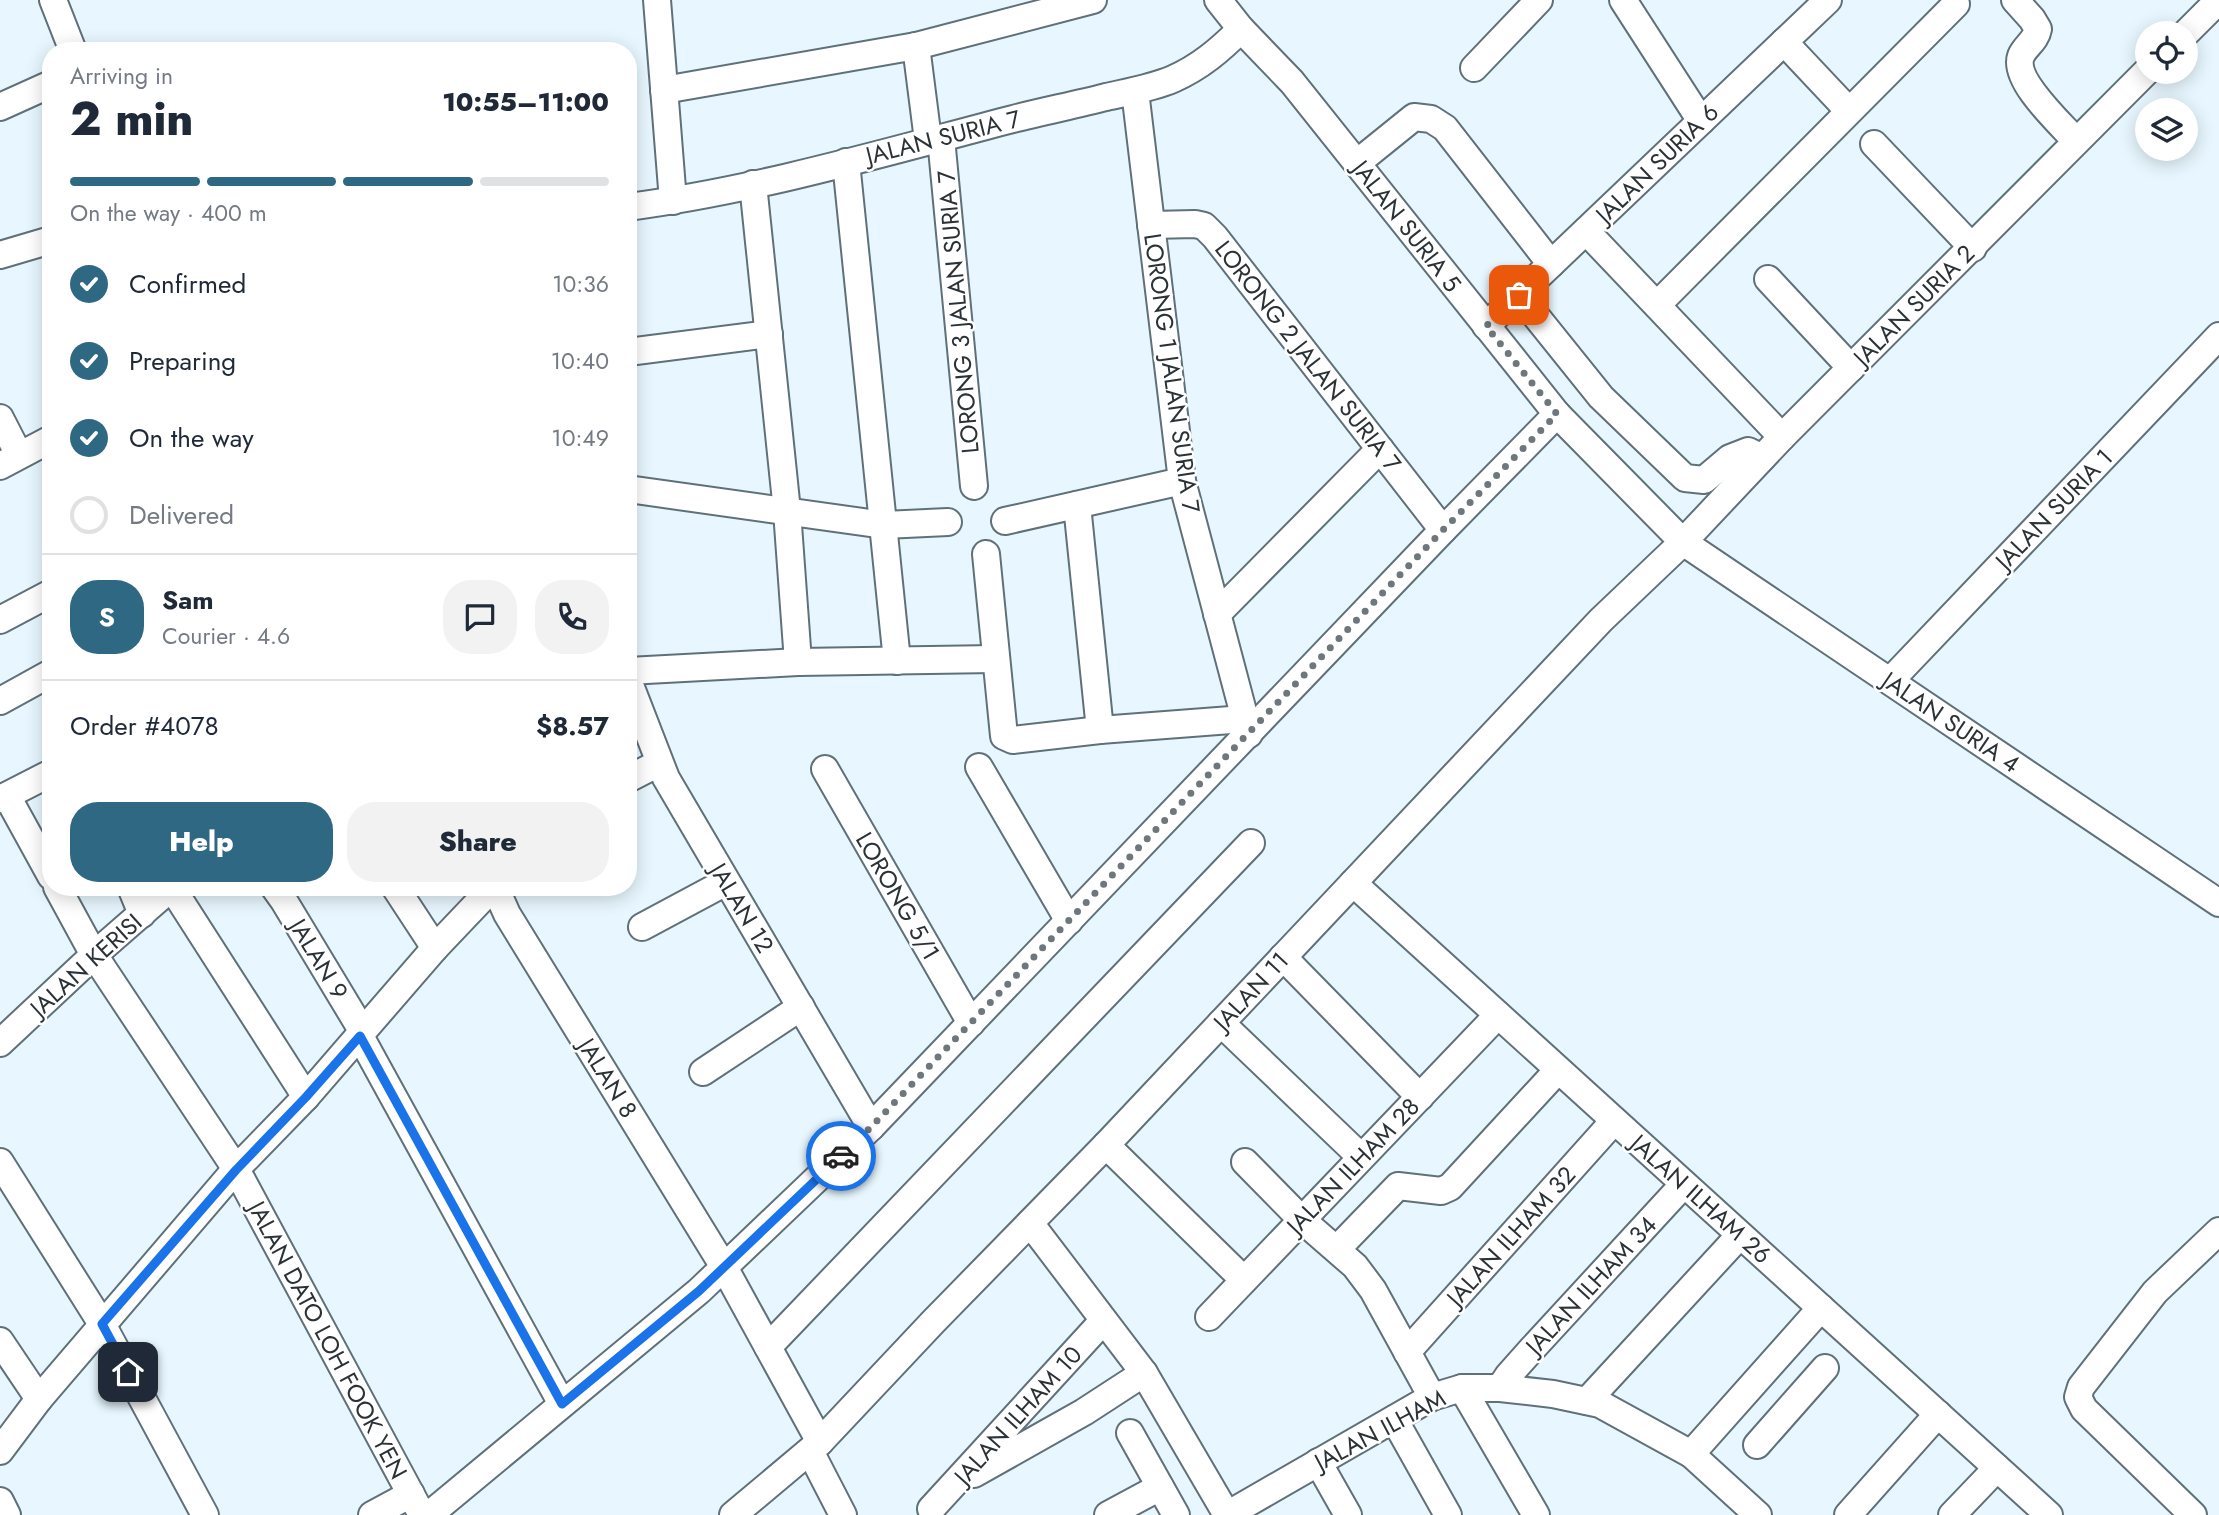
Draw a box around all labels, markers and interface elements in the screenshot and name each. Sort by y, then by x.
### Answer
map controls [2135,21,2198,161]
button: locate [2135,21,2198,84]
text: Arriving in [70,59,173,93]
text: 10:55–11:00 [442,83,609,121]
text: 2 min [70,86,194,152]
street label: JALAN SURIA 6 [1585,95,1726,233]
button: layers [2135,98,2198,161]
street label: JALAN SURIA 7 [859,101,1024,174]
street label: JALAN SURIA 5 [1342,150,1470,299]
street label: LORONG 3 JALAN SURIA 7 [928,169,988,455]
text: On the way · 400 m [70,196,267,230]
street label: LORONG 1 JALAN SURIA 7 [1135,231,1209,515]
street label: LORONG 2 JALAN SURIA 7 [1207,233,1410,479]
street label: JALAN SURIA 2 [1843,236,1983,376]
icon: check [70,265,108,303]
text: Confirmed [129,265,246,303]
pin [1489,265,1549,325]
text: 10:36 [552,267,609,301]
icon: bag [1500,276,1538,314]
icon: check [70,342,108,380]
text: Preparing [129,342,236,380]
text: 10:40 [551,344,609,378]
icon: check [70,419,108,457]
text: On the way [129,419,254,457]
text: 10:49 [551,421,609,455]
street label: JALAN SURIA 1 [1985,441,2121,579]
text: Delivered [129,496,234,534]
button: chat [443,580,517,654]
button: phone [535,580,609,654]
text: Sam [162,581,214,619]
text: S [99,598,115,636]
text: Courier · 4.6 [162,619,290,653]
street label: JALAN SURIA 4 [1873,661,2027,781]
text: Order #4078 [70,707,219,745]
text: $8.57 [536,707,609,745]
button: Help [70,802,333,882]
button: Share [347,802,609,882]
street label: LORONG 5/1 [847,826,949,966]
street label: JALAN 12 [700,854,783,960]
street label: JALAN KERISI [20,905,150,1027]
street label: JALAN 9 [280,909,357,1006]
street label: JALAN 11 [1203,944,1297,1040]
street label: JALAN 8 [568,1029,646,1125]
street label: JALAN ILHAM 28 [1277,1090,1427,1244]
courier [806,1121,876,1191]
street label: JALAN ILHAM 26 [1621,1124,1779,1272]
icon: car [822,1137,860,1175]
street label: JALAN ILHAM 32 [1436,1158,1584,1316]
street label: JALAN DATO LOH FOOK YEN [238,1192,416,1485]
street label: JALAN ILHAM 34 [1515,1208,1665,1364]
street label: JALAN ILHAM 10 [944,1338,1090,1494]
pin [98,1342,158,1402]
icon: home [109,1353,147,1391]
street label: JALAN ILHAM [1306,1381,1452,1481]

